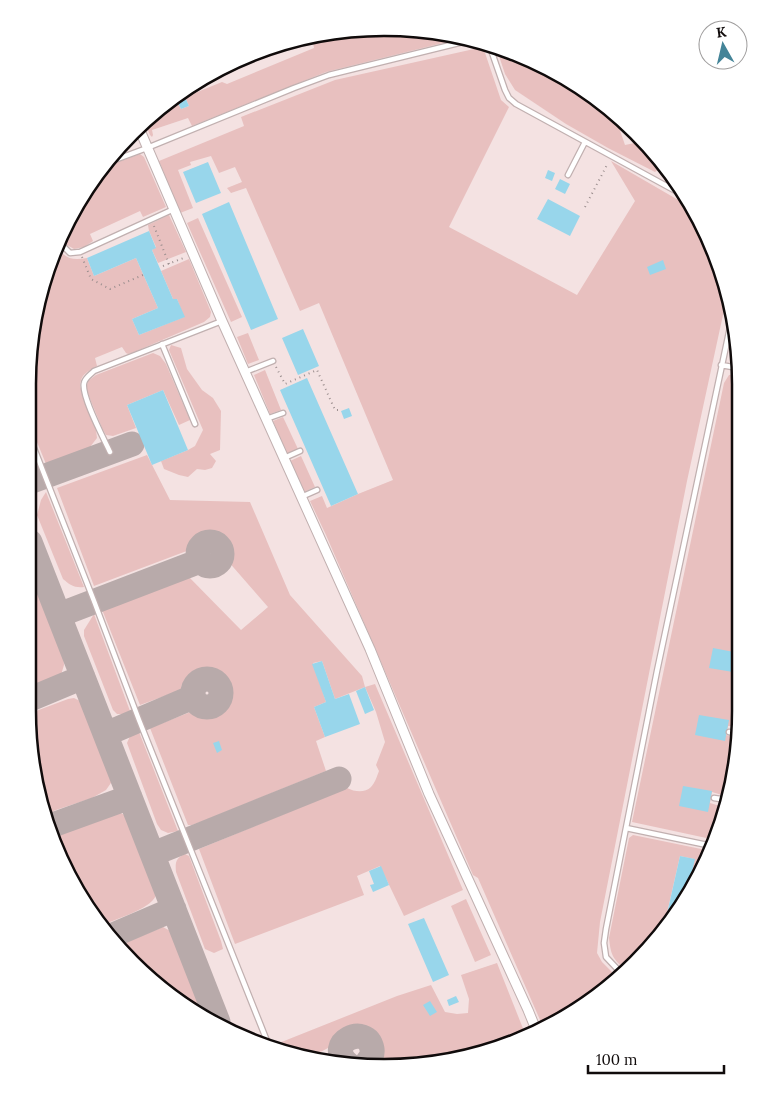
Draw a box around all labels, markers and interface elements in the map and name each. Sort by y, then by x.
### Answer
north arrow [698,20,748,70]
text: K [715,23,727,42]
scale bar [588,1042,724,1074]
text: 100 m [596,1050,637,1069]

